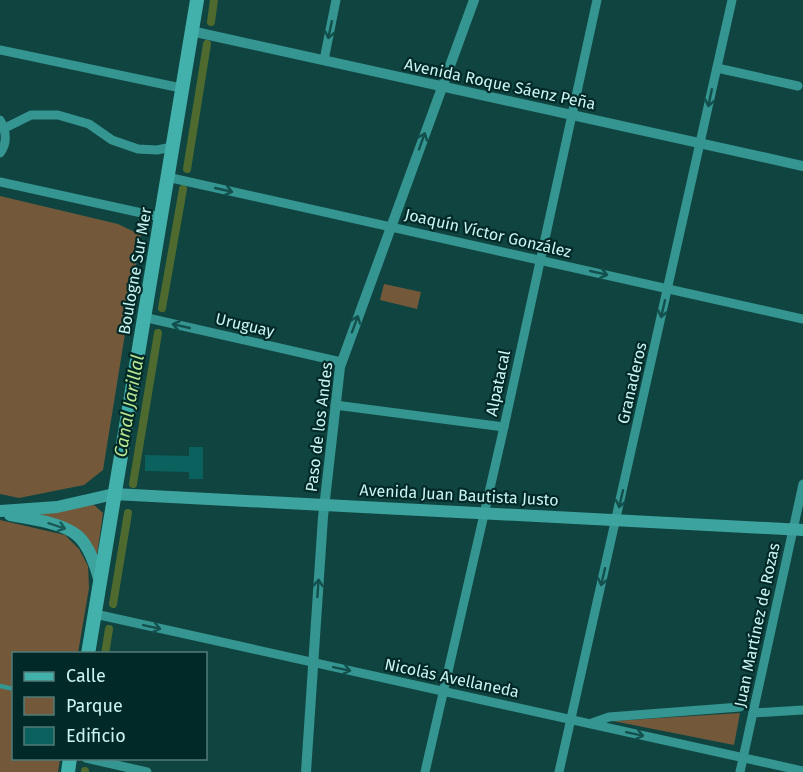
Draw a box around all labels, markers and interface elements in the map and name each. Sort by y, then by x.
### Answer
one-way arrow [324,20,335,39]
street label: Avenida Roque Sáenz Peña [403,54,597,114]
one-way arrow [704,88,716,107]
one-way arrow [417,132,428,151]
one-way arrow [215,184,234,196]
street label: Boulogne Sur Mer [114,205,156,336]
street label: Joaquín Víctor González [403,205,573,261]
one-way arrow [589,268,608,280]
one-way arrow [657,299,669,318]
street label: Uruguay [214,309,276,341]
one-way arrow [350,315,361,334]
one-way arrow [172,319,191,331]
street label: Granaderos [613,340,651,426]
street label: Alpatacal [482,348,514,418]
water label: Canal Jarillal [109,353,149,459]
street label: Paso de los Andes [302,361,336,493]
street label: Avenida Juan Bautista Justo [359,480,559,510]
one-way arrow [614,489,626,508]
one-way arrow [47,522,66,533]
street label: Juan Martínez de Rozas [730,541,784,709]
one-way arrow [597,567,609,586]
one-way arrow [313,578,324,598]
one-way arrow [142,622,161,633]
legend [12,652,207,760]
street label: Nicolás Avellaneda [383,654,521,702]
one-way arrow [332,664,352,675]
text: Calle [66,665,106,687]
text: Parque [66,695,123,717]
text: Edificio [66,725,126,747]
one-way arrow [625,729,645,740]

